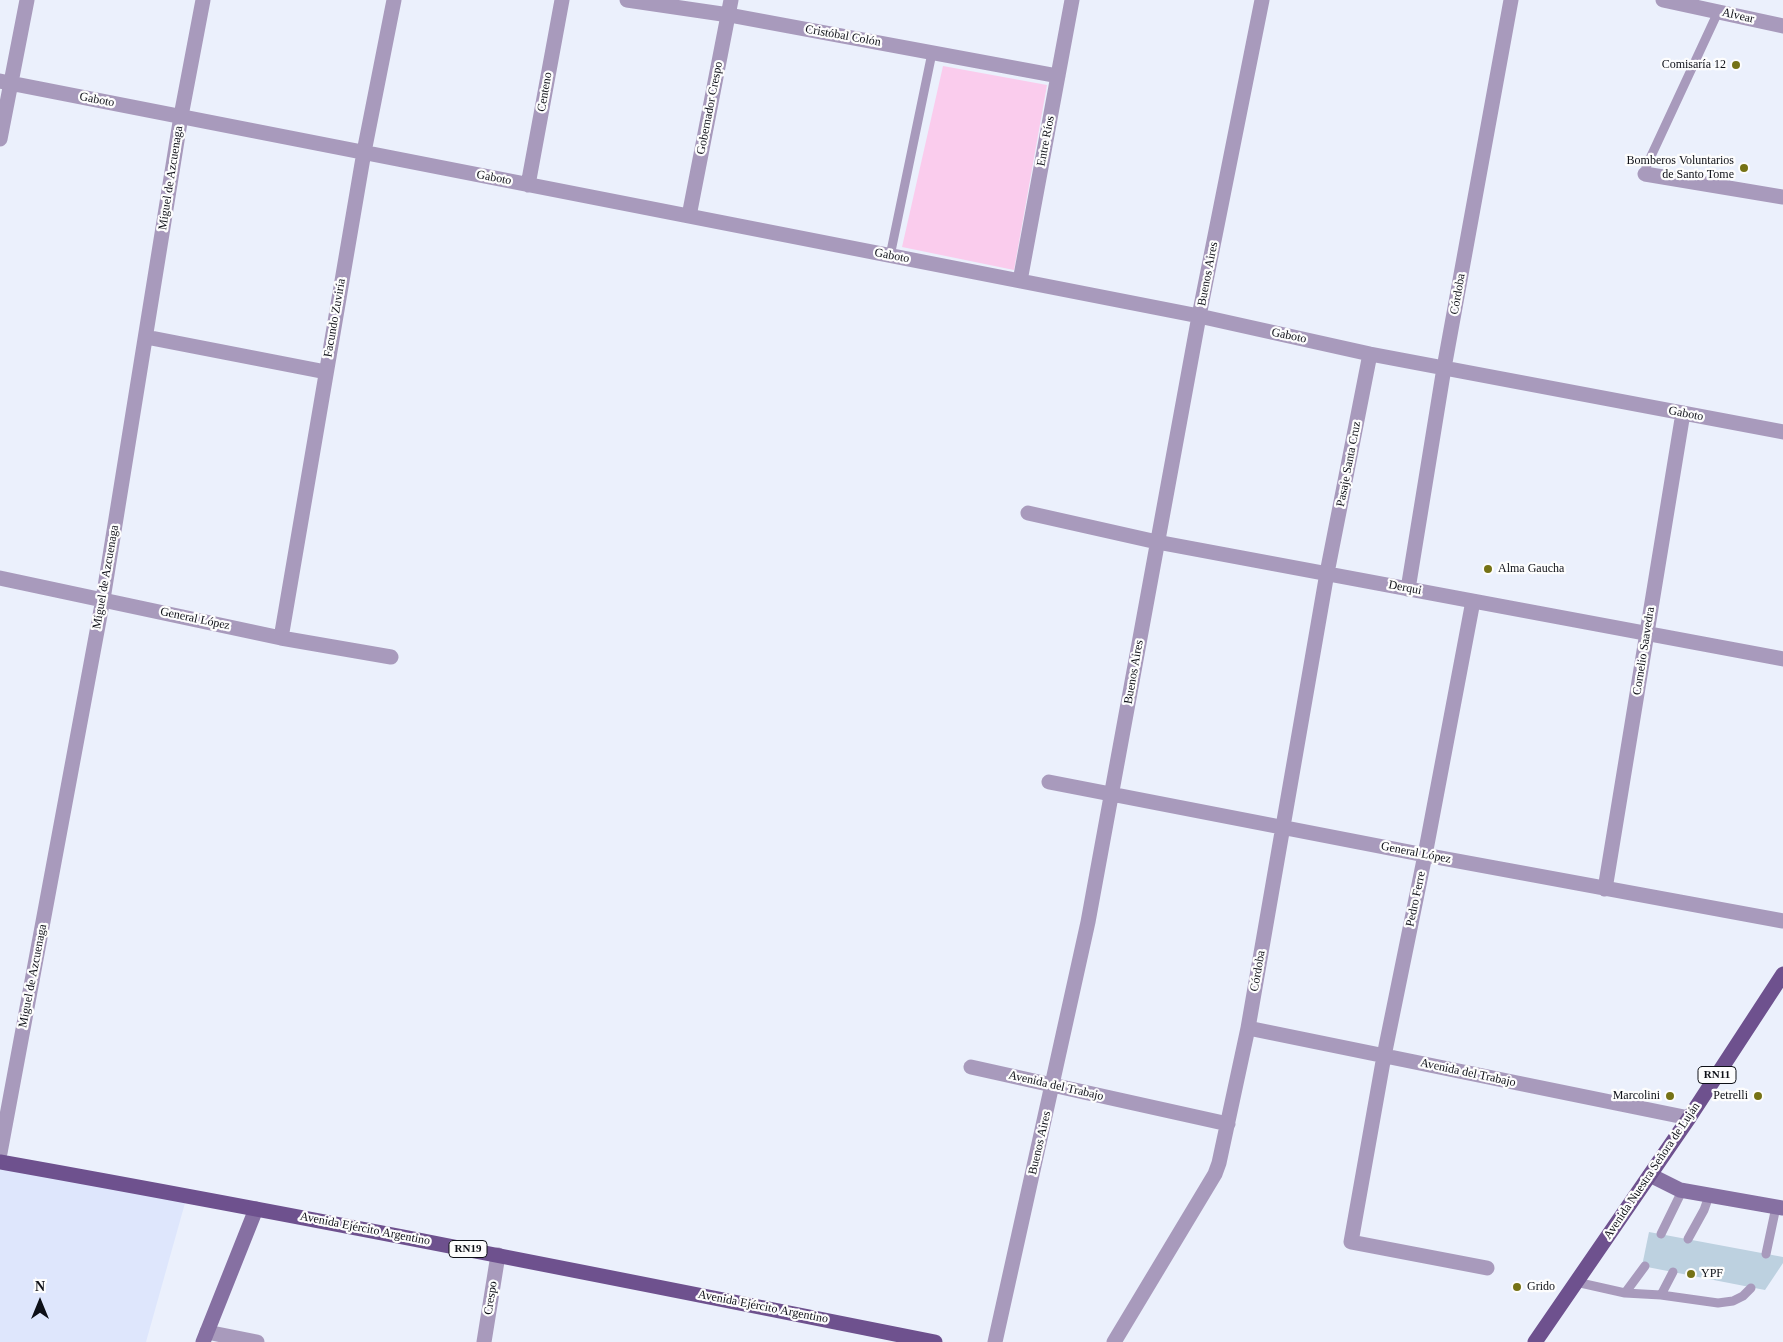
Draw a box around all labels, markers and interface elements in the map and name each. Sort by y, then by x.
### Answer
street label: Alvear [1720,5,1756,27]
street label: Cristóbal Colón [804,22,882,50]
place label: Comisaría 12 [1662,58,1726,72]
marker: Comisaría 12 [1730,59,1742,71]
street label: Gobernador Crespo [694,60,726,156]
street label: Centeno [534,71,556,113]
street label: Gaboto [78,90,116,110]
street label: Entre Ríos [1034,115,1058,167]
street label: Miguel de Azcuenaga [156,125,186,231]
place label: Bomberos Voluntarios de Santo Tome [1627,154,1734,182]
marker: Bomberos Voluntarios de Santo Tome [1738,162,1750,174]
street label: Gaboto [475,168,513,188]
street label: Buenos Aires [1195,241,1221,307]
street label: Gaboto [873,246,911,266]
street label: Córdoba [1447,272,1469,316]
street label: Facundo Zuviría [321,278,349,358]
street label: Gaboto [1270,325,1308,347]
street label: Gaboto [1667,404,1705,424]
street label: Pasaje Santa Cruz [1334,420,1364,508]
street label: Miguel de Azcuenaga [90,524,122,630]
place label: Alma Gaucha [1498,562,1564,576]
marker: Alma Gaucha [1482,563,1494,575]
street label: Derqui [1387,578,1423,598]
street label: General López [159,605,231,633]
street label: Cornelio Saavedra [1630,606,1658,696]
street label: Buenos Aires [1121,639,1147,705]
street label: General López [1380,839,1452,867]
street label: Pedro Ferre [1403,870,1429,928]
street label: Miguel de Azcuenaga [16,923,50,1029]
street label: Córdoba [1247,949,1269,993]
street label: Avenida del Trabajo [1419,1056,1517,1090]
road number: RN11 [1698,1066,1736,1084]
street label: Avenida del Trabajo [1007,1068,1105,1104]
place label: Marcolini [1613,1089,1660,1103]
place label: Petrelli [1713,1089,1748,1103]
marker: Marcolini [1664,1090,1676,1102]
marker: Petrelli [1752,1090,1764,1102]
street label: Avenida Nuestra Señora de Luján [1601,1100,1703,1242]
street label: Buenos Aires [1026,1110,1054,1176]
street label: Avenida Ejército Argentino [299,1209,431,1249]
road number: RN19 [449,1240,487,1258]
place label: YPF [1701,1267,1723,1281]
marker: YPF [1685,1268,1697,1280]
north arrow [15,1277,65,1327]
text: N [35,1279,45,1294]
street label: Crespo [481,1280,501,1316]
place label: Grido [1527,1280,1555,1294]
marker: Grido [1511,1281,1523,1293]
street label: Avenida Ejército Argentino [697,1287,829,1327]

